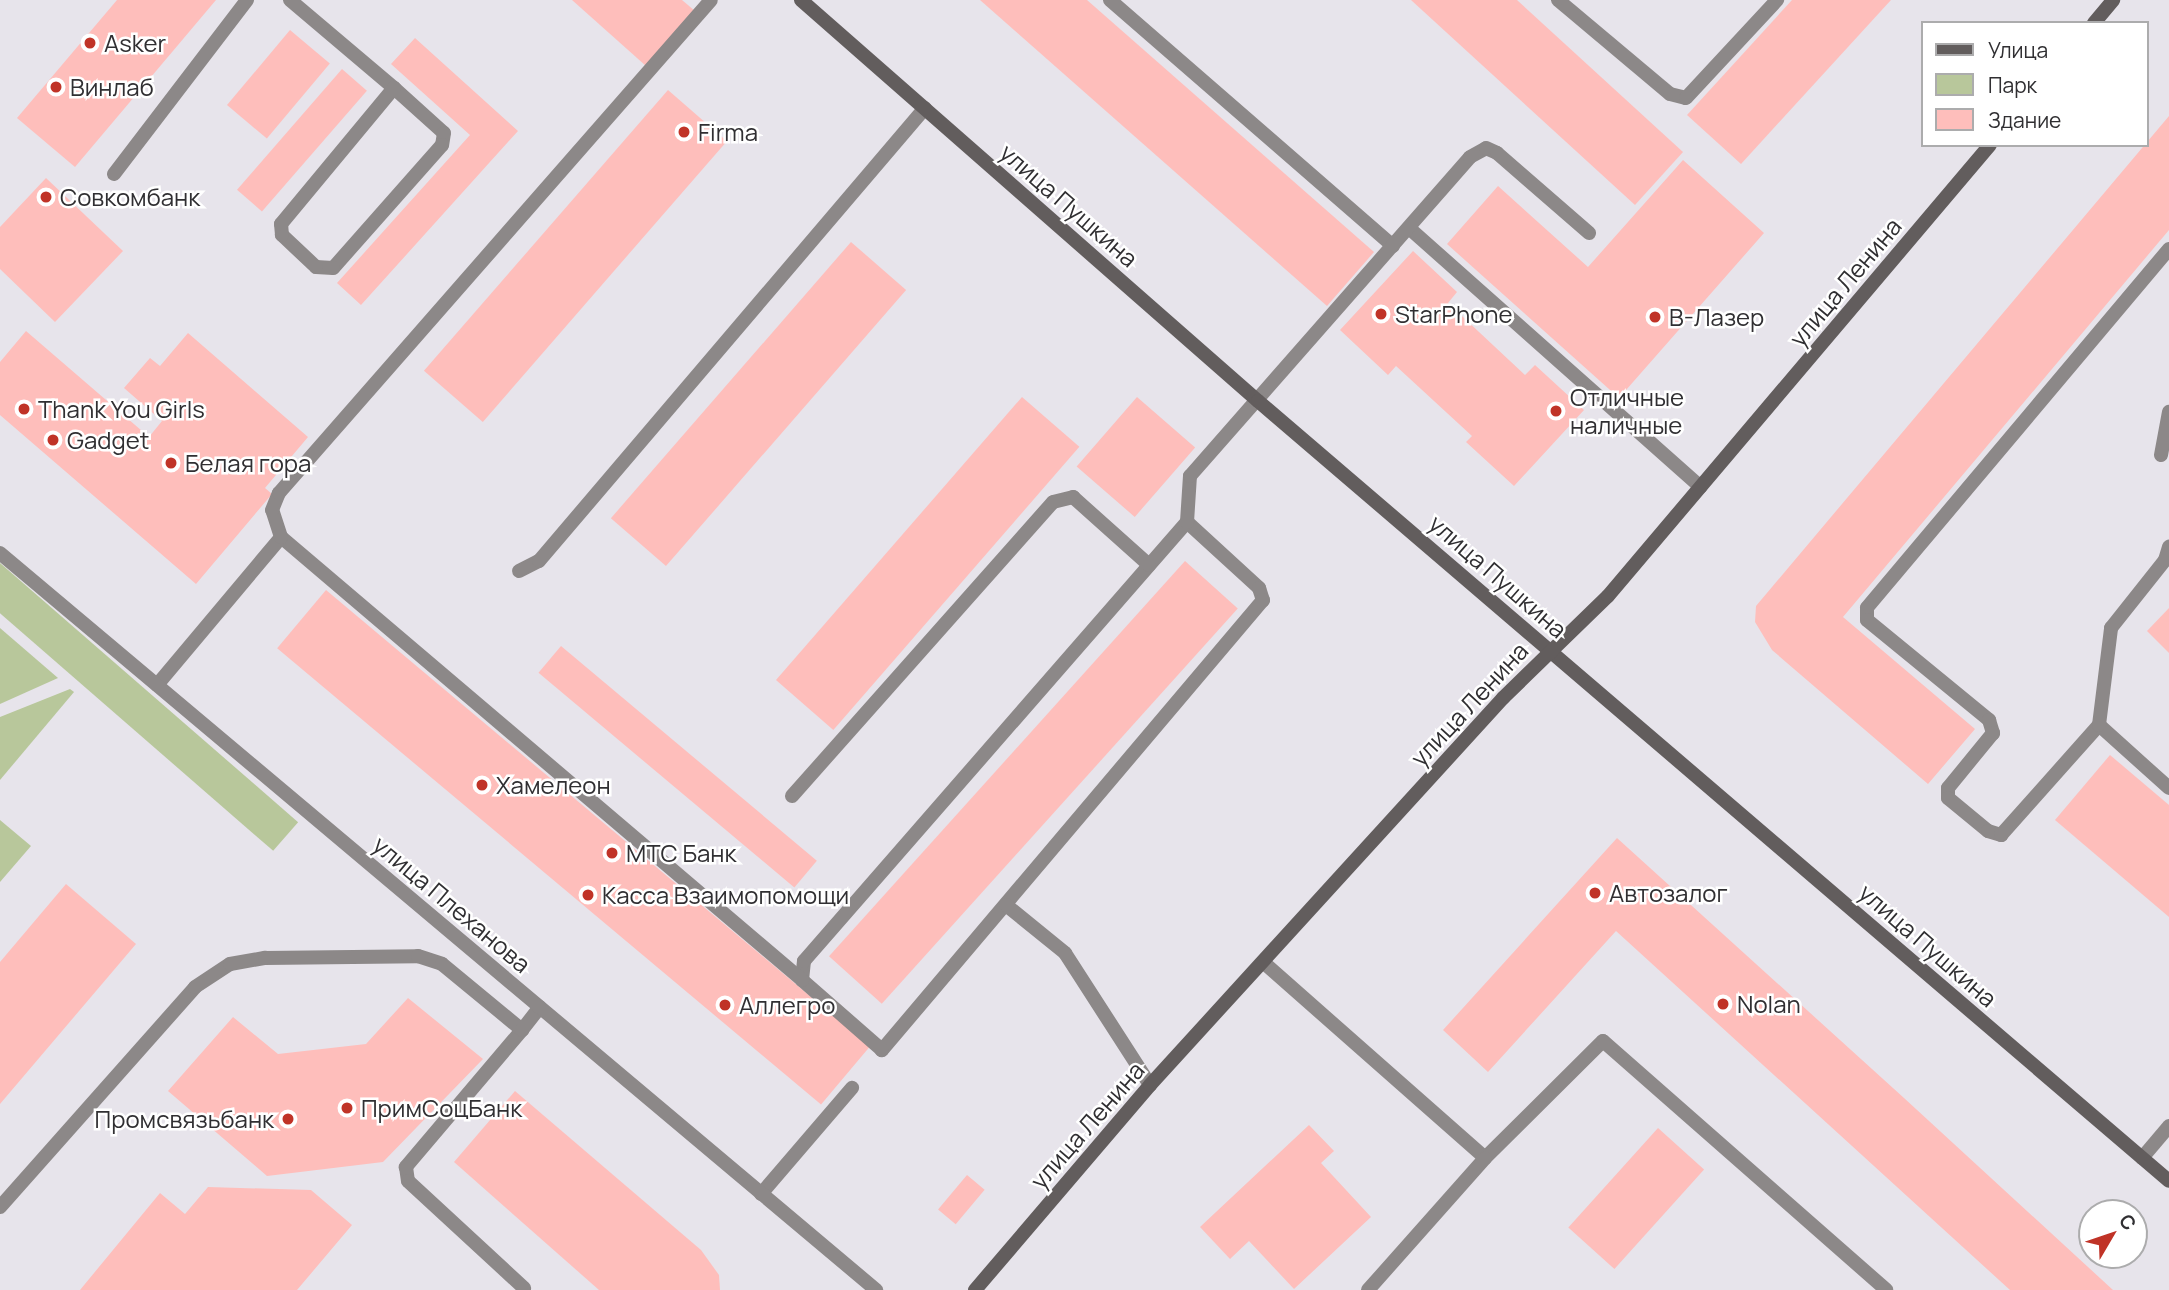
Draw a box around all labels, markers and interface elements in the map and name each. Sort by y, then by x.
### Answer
legend [1920,21,2148,147]
place label: Asker [104,29,166,57]
marker: Asker [82,35,98,51]
text: Улица [1988,36,2048,64]
text: Парк [1988,71,2037,99]
place label: Винлаб [70,73,154,101]
marker: Винлаб [48,79,64,95]
text: Здание [1988,106,2061,134]
place label: Firma [698,118,758,146]
marker: Firma [676,124,692,140]
street label: улица Пушкина [994,137,1144,273]
place label: Совкомбанк [60,183,200,211]
marker: Совкомбанк [38,189,54,205]
street label: улица Ленина [1783,212,1907,352]
place label: StarPhone [1395,300,1513,328]
place label: В-Лазер [1669,303,1764,331]
marker: StarPhone [1373,306,1389,322]
marker: В-Лазер [1647,309,1663,325]
place label: Отличные наличные [1570,383,1684,439]
place label: Thank You Girls [38,395,205,423]
marker: Thank You Girls [16,401,32,417]
marker: Отличные наличные [1548,403,1564,419]
place label: Gadget [67,426,149,454]
marker: Gadget [45,432,61,448]
place label: Белая гора [185,449,311,477]
marker: Белая гора [163,455,179,471]
street label: улица Пушкина [1423,508,1573,644]
street label: улица Ленина [1404,636,1534,772]
place label: Хамелеон [496,771,611,799]
marker: Хамелеон [474,777,490,793]
street label: улица Плеханова [367,830,537,978]
place label: МТС Банк [626,839,736,867]
marker: МТС Банк [604,845,620,861]
street label: улица Пушкина [1853,877,2003,1013]
place label: Автозалог [1609,879,1728,907]
place label: Касса Взаимопомощи [602,881,849,909]
marker: Автозалог [1587,885,1603,901]
marker: Касса Взаимопомощи [580,887,596,903]
place label: Nolan [1737,990,1801,1018]
place label: Аллегро [739,991,835,1019]
marker: Nolan [1715,996,1731,1012]
marker: Аллегро [717,997,733,1013]
street label: улица Ленина [1024,1056,1150,1194]
place label: ПримСоцБанк [361,1094,522,1122]
marker: ПримСоцБанк [339,1100,355,1116]
place label: Промсвязьбанк [95,1105,274,1133]
marker: Промсвязьбанк [280,1111,296,1127]
north arrow [2078,1199,2148,1269]
text: С [2113,1208,2142,1236]

